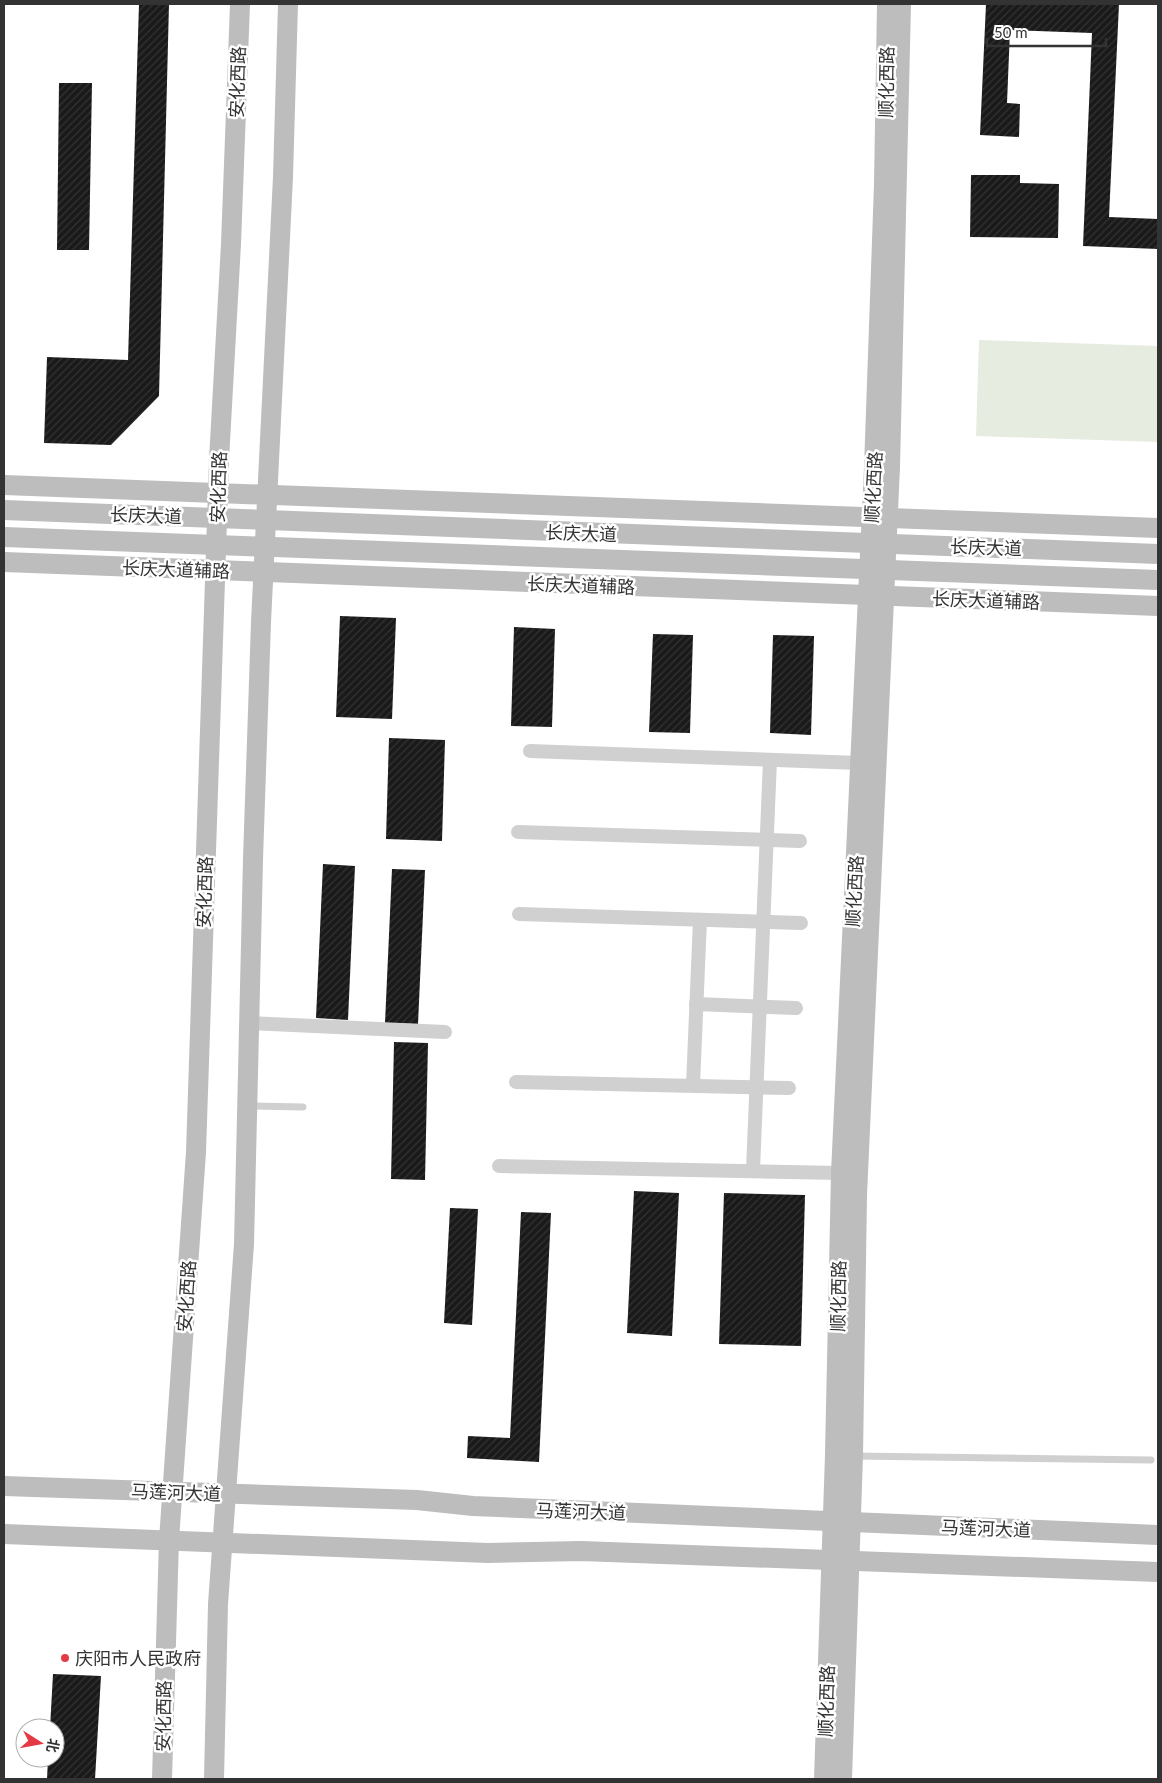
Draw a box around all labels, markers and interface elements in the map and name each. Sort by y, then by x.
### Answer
scale bar [987,15,1106,47]
text: 50 m [994,23,1028,41]
street label: 安化西路 [225,46,249,118]
street label: 顺化西路 [874,46,898,118]
street label: 顺化西路 [860,450,886,524]
street label: 安化西路 [206,451,230,523]
street label: 长庆大道 [110,503,182,527]
street label: 长庆大道 [545,521,617,545]
street label: 长庆大道 [950,535,1022,559]
street label: 长庆大道辅路 [122,556,230,582]
street label: 长庆大道辅路 [527,572,635,598]
street label: 长庆大道辅路 [932,587,1040,613]
street label: 顺化西路 [841,854,867,928]
street label: 安化西路 [192,856,216,928]
street label: 安化西路 [173,1259,199,1333]
street label: 顺化西路 [826,1260,850,1332]
street label: 马莲河大道 [131,1479,221,1505]
street label: 马莲河大道 [536,1498,626,1524]
street label: 马莲河大道 [941,1515,1031,1541]
place label: 庆阳市人民政府 [75,1647,201,1669]
marker: 庆阳市人民政府 [59,1652,71,1664]
street label: 顺化西路 [814,1665,838,1737]
street label: 安化西路 [151,1680,175,1752]
north arrow [15,1718,65,1768]
text: 北 [44,1737,63,1754]

